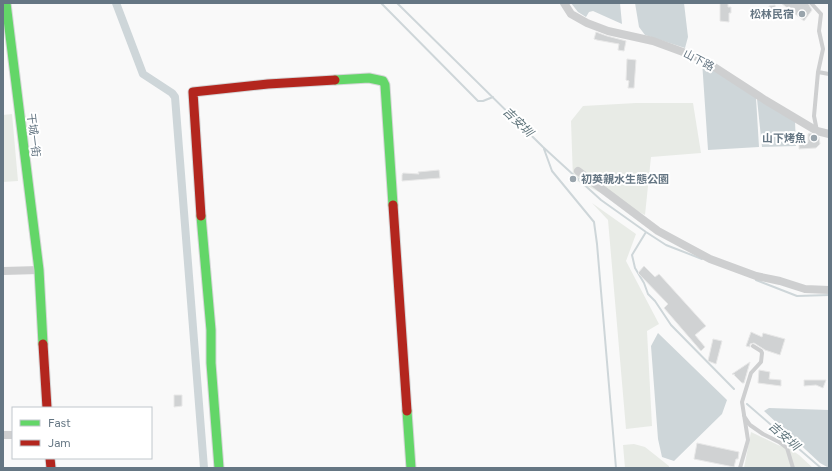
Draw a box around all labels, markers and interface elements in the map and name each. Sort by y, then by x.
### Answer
place label: 松林民宿 [750,8,794,21]
marker: 松林民宿 [797,9,807,19]
street label: 山下路 [681,47,716,74]
water label: 吉安圳 [500,104,537,141]
street label: 干城一街 [24,112,43,158]
place label: 山下烤魚 [762,132,806,145]
marker: 山下烤魚 [809,133,819,143]
place label: 初英親水生態公園 [581,173,669,186]
marker: 初英親水生態公園 [568,174,578,184]
legend [12,407,152,459]
text: Fast [48,416,71,430]
water label: 吉安圳 [766,419,804,454]
text: Jam [48,436,71,450]

